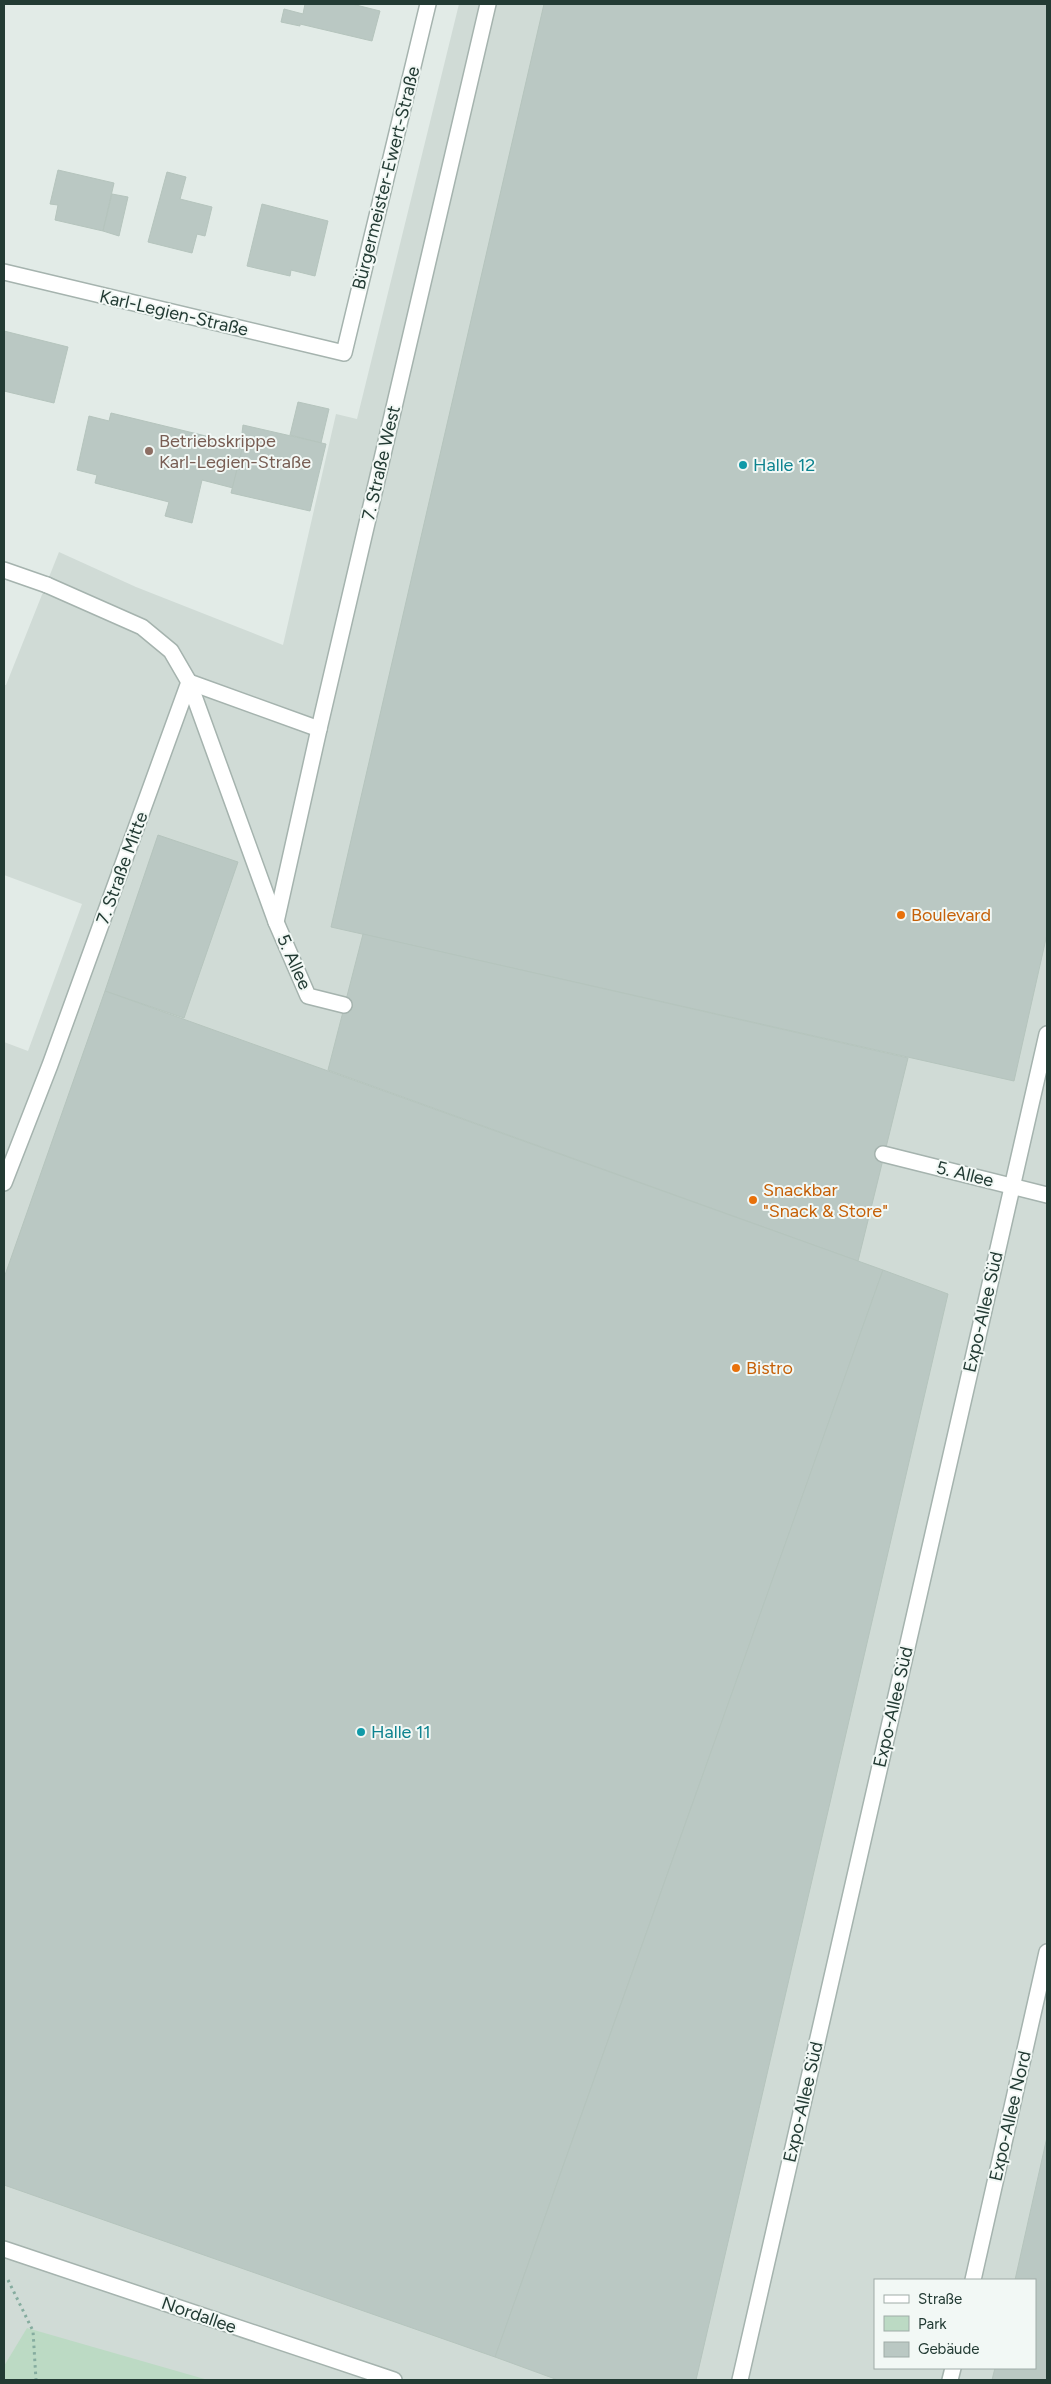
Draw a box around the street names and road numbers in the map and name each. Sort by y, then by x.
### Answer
street label: Bürgermeister-Ewert-Straße [348,64,424,292]
street label: Karl-Legien-Straße [97,285,251,341]
street label: 7. Straße West [357,403,405,522]
street label: 7. Straße Mitte [91,809,153,927]
street label: 5. Allee [272,931,316,993]
street label: 5. Allee [934,1156,996,1192]
street label: Expo-Allee Süd [958,1249,1008,1375]
street label: Expo-Allee Süd [868,1644,918,1770]
street label: Expo-Allee Süd [778,2039,828,2165]
street label: Expo-Allee Nord [984,2049,1036,2183]
street label: Nordallee [159,2292,240,2338]

